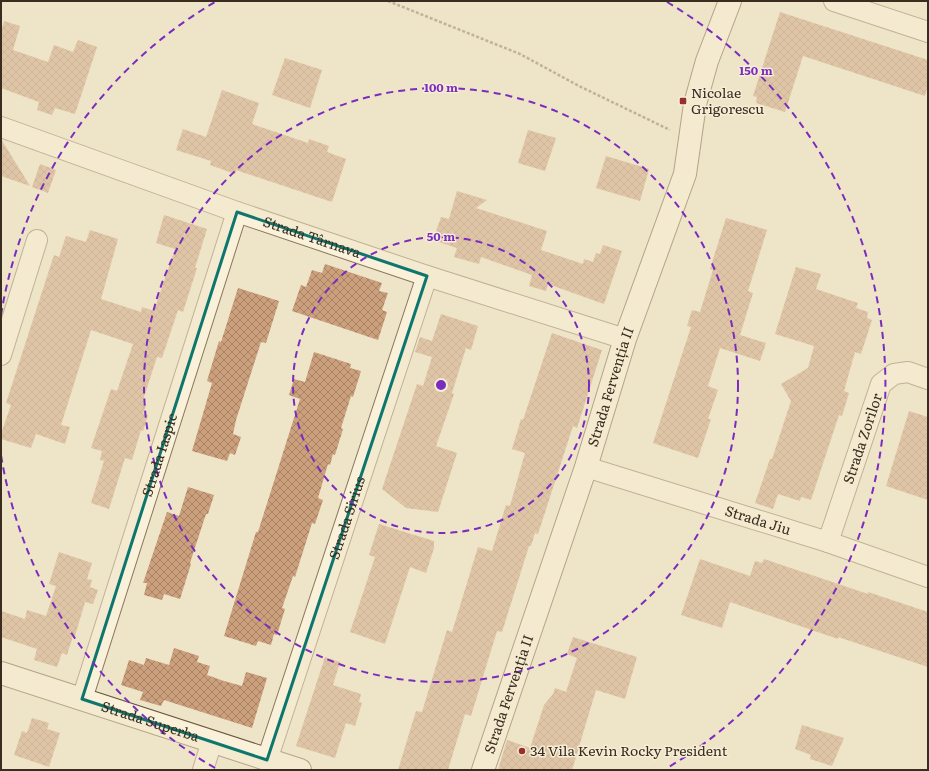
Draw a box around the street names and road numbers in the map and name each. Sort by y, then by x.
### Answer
street label: Strada Târnava [261,211,364,262]
street label: Strada Fervenția II [582,324,638,449]
street label: Strada Zorilor [837,390,886,486]
street label: Strada Iaspic [136,411,181,499]
street label: Strada Sirius [323,474,369,562]
street label: Strada Jiu [723,500,794,539]
street label: Strada Fervenția II [478,632,537,756]
street label: Strada Superba [99,695,203,746]

